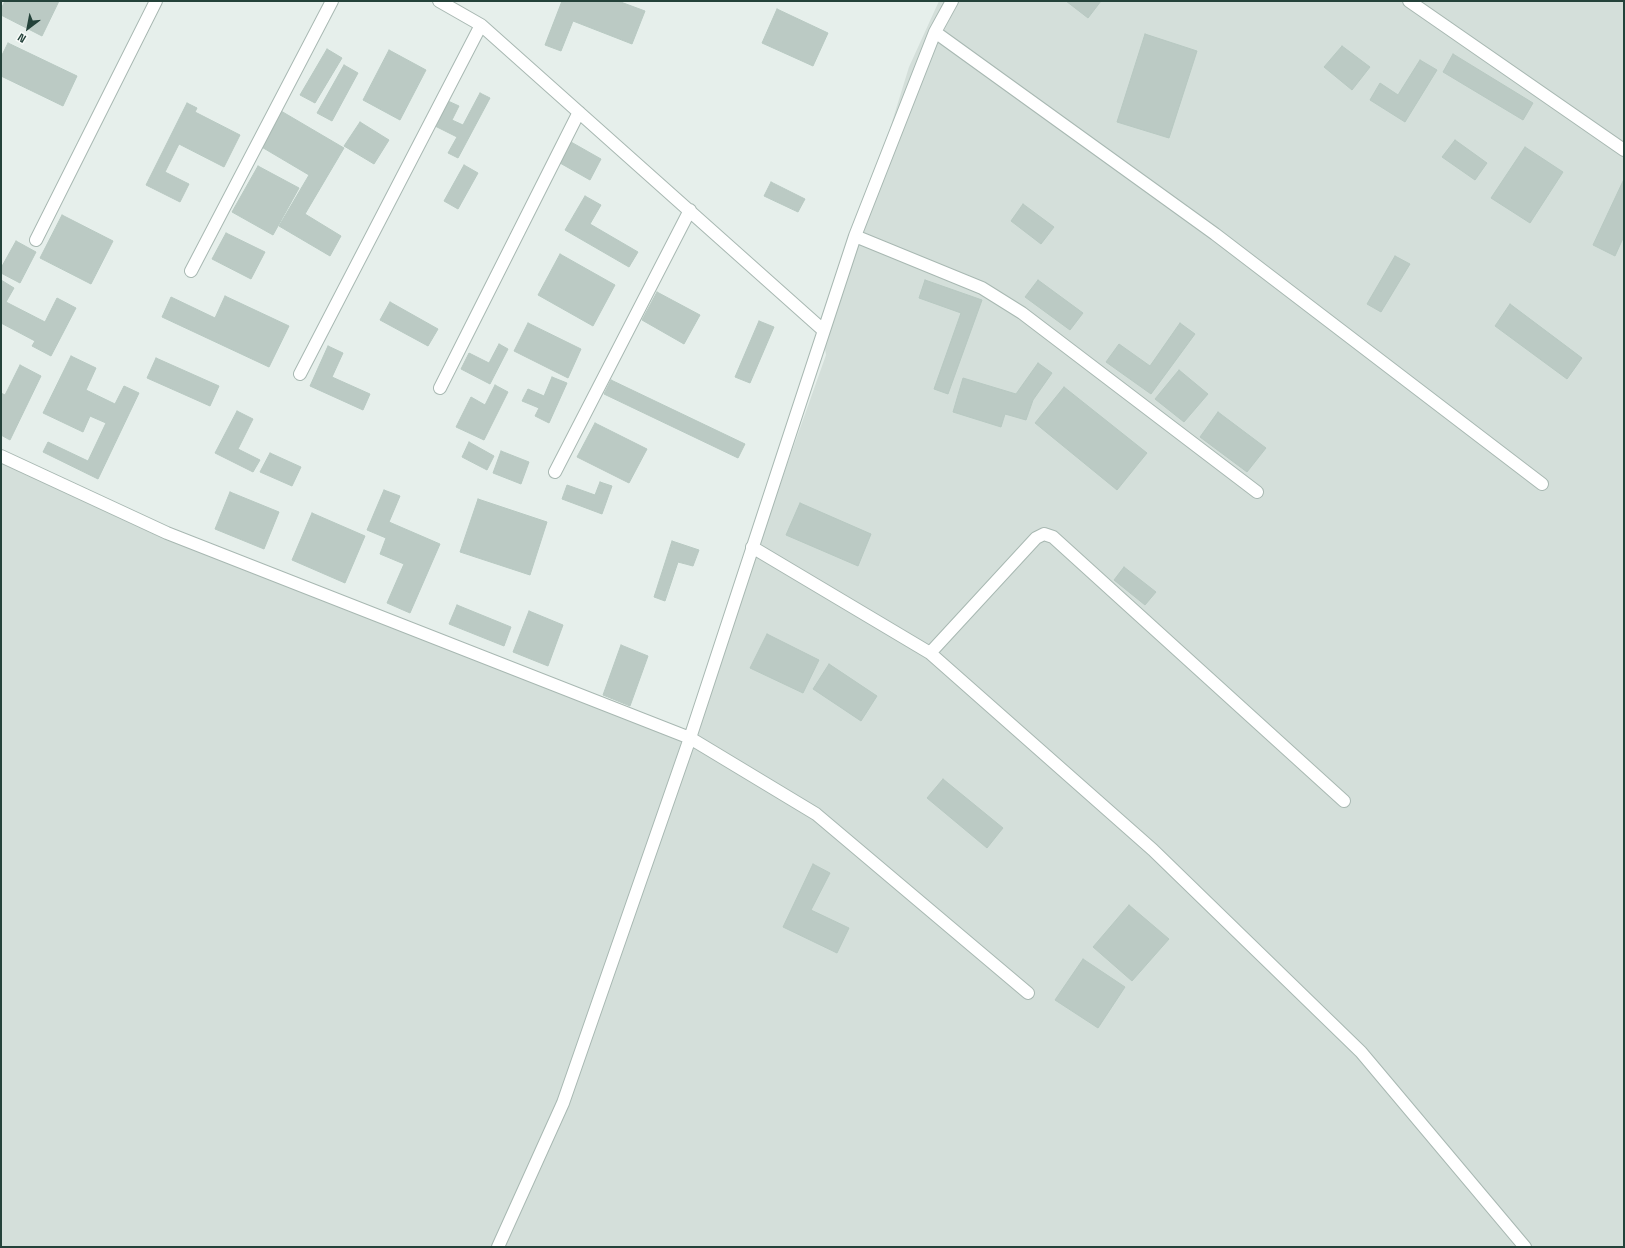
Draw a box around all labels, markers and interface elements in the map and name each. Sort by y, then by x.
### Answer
north arrow [8,8,48,48]
text: N [15,30,28,46]

